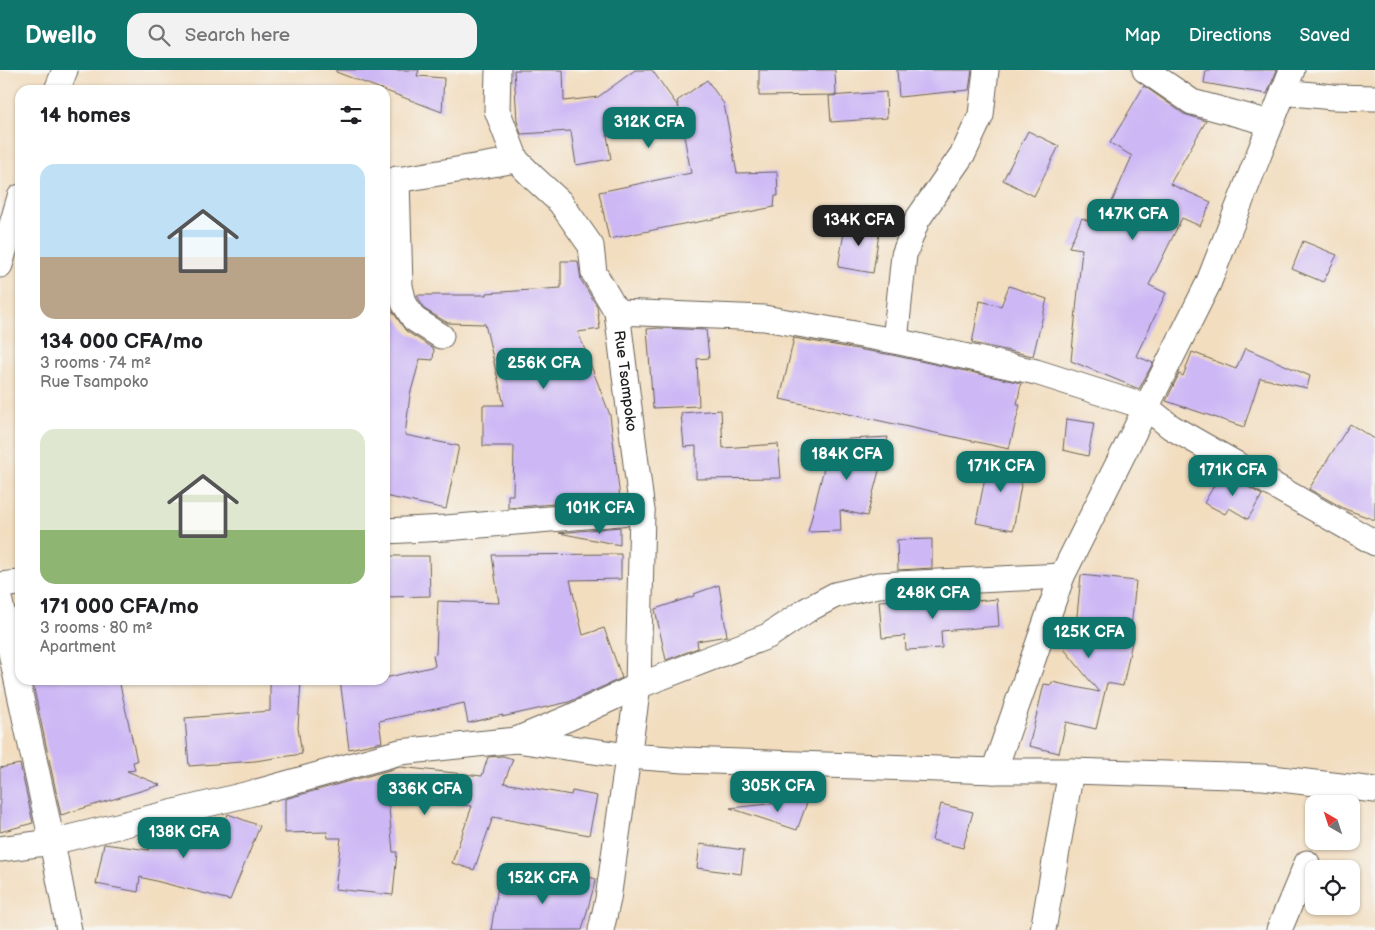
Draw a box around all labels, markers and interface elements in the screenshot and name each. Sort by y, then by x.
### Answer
search box [127,13,477,58]
text: Dwello [25,21,97,50]
icon: search [145,21,173,49]
text: Search here [185,24,290,47]
text: Map [1125,25,1161,46]
text: Directions [1189,25,1271,46]
text: Saved [1299,25,1350,46]
icon: filters [337,101,365,129]
text: 14 homes [40,103,131,128]
pin: 312K CFA [597,106,701,149]
text: 312K CFA [614,113,684,132]
icon: home [158,196,248,286]
pin: 147K CFA [1081,198,1185,241]
pin: 134K CFA [807,204,911,247]
text: 147K CFA [1098,205,1168,224]
text: 134K CFA [824,211,894,230]
text: 134 000 CFA/mo [40,329,203,354]
street label: Rue Tsampoko [609,329,641,433]
pin: 256K CFA [492,348,596,390]
text: 3 rooms · 74 m² [40,354,151,373]
text: 256K CFA [507,354,581,373]
text: Rue Tsampoko [40,373,148,392]
pin: 184K CFA [795,438,899,481]
text: 184K CFA [812,445,882,464]
pin: 171K CFA [949,450,1053,493]
pin: 171K CFA [1181,454,1285,497]
text: 171K CFA [967,457,1035,476]
icon: home [158,461,248,551]
text: 171K CFA [1199,461,1267,480]
pin: 101K CFA [548,492,652,535]
text: 101K CFA [566,499,634,518]
pin: 248K CFA [881,578,985,620]
text: 248K CFA [897,584,969,603]
text: 171 000 CFA/mo [40,594,199,619]
pin: 125K CFA [1037,616,1141,659]
text: 3 rooms · 80 m² [40,619,153,638]
text: 125K CFA [1054,623,1124,642]
text: Apartment [40,638,116,657]
pin: 305K CFA [726,770,830,813]
pin: 336K CFA [373,774,477,816]
text: 305K CFA [741,777,815,796]
text: 336K CFA [388,780,462,799]
north arrow [1305,795,1360,850]
map controls [1305,795,1360,915]
pin: 138K CFA [132,816,236,859]
text: 138K CFA [149,823,219,842]
button: locate [1305,860,1360,915]
pin: 152K CFA [491,862,595,905]
text: 152K CFA [508,869,578,888]

